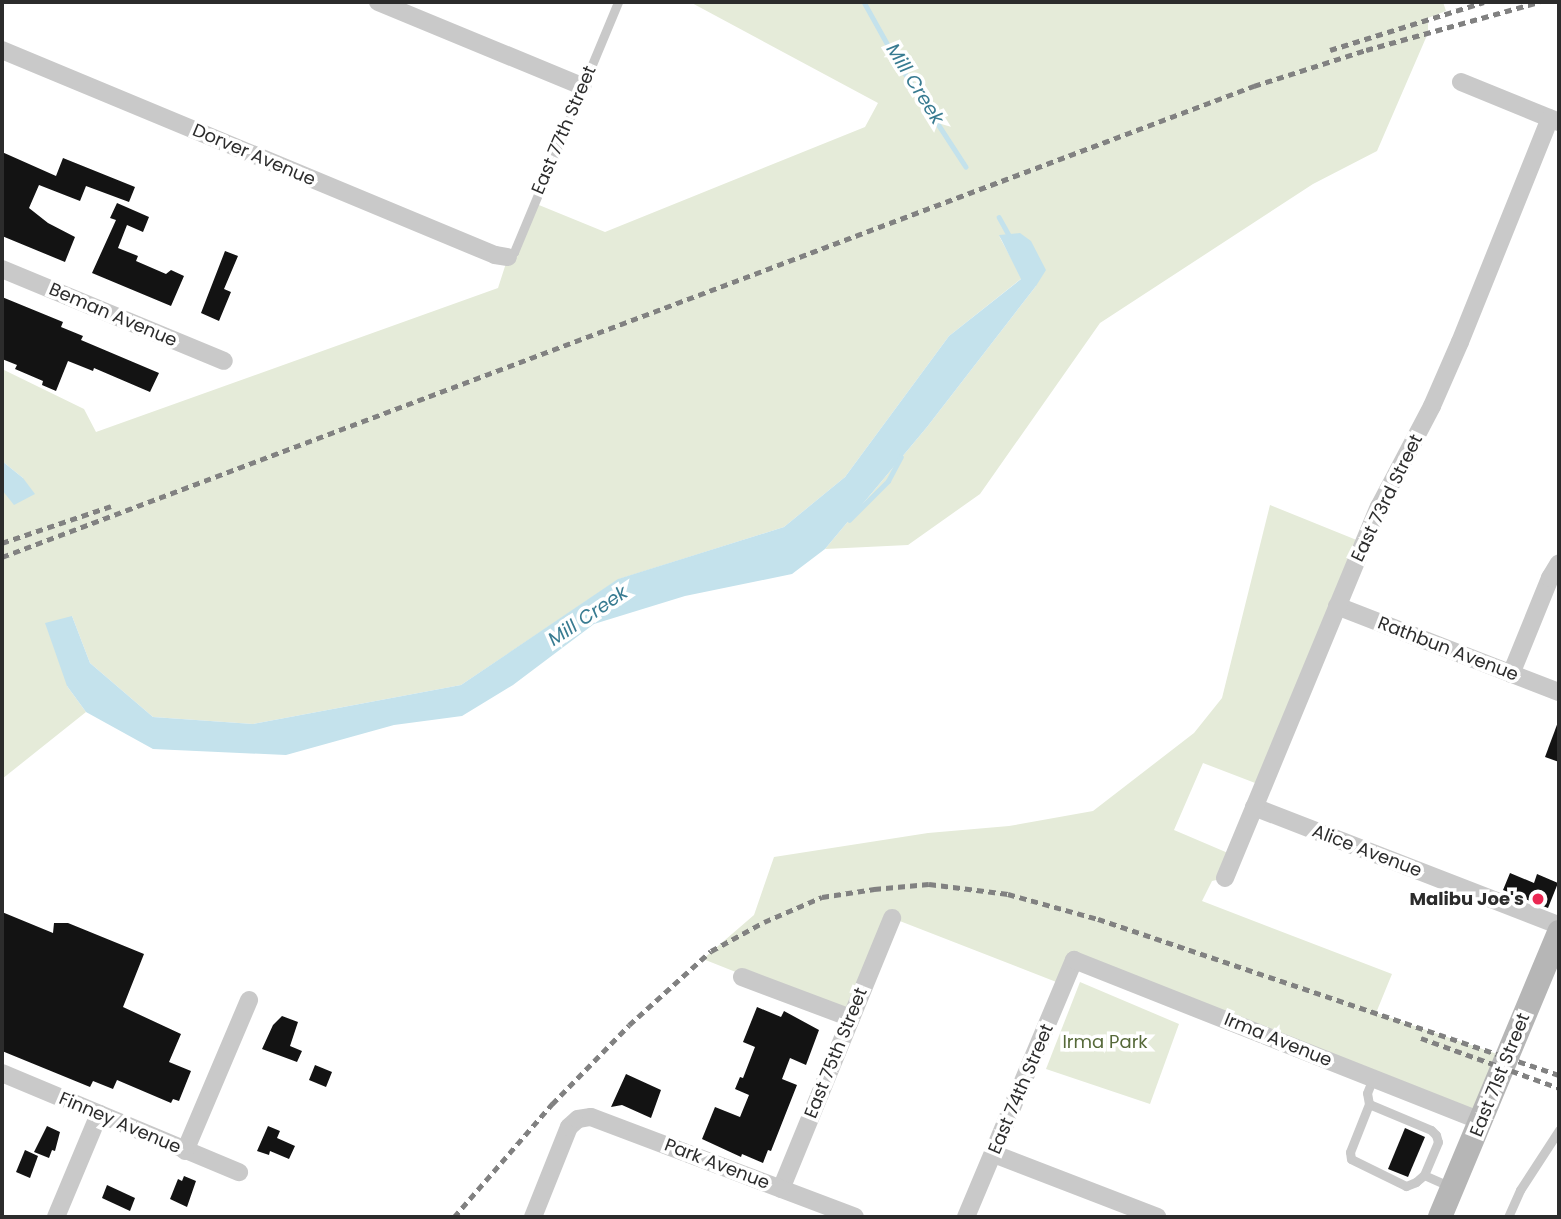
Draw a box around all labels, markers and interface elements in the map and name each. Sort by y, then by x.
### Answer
water label: Mill Creek [881,39,949,129]
street label: East 77th Street [527,63,601,197]
street label: Dorver Avenue [189,119,319,191]
street label: Beman Avenue [46,278,180,352]
street label: East 73rd Street [1347,431,1427,565]
water label: Mill Creek [544,581,632,651]
street label: Rathbun Avenue [1375,612,1521,686]
street label: Alice Avenue [1309,820,1425,882]
place label: Malibu Joe's [1409,888,1524,910]
marker: Malibu Joe's [1530,891,1546,907]
street label: East 75th Street [800,985,872,1121]
street label: Irma Avenue [1221,1009,1335,1071]
street label: East 71st Street [1465,1010,1535,1140]
street label: East 74th Street [984,1021,1058,1157]
park label: Irma Park [1062,1031,1148,1053]
street label: Finney Avenue [56,1088,184,1158]
street label: Park Avenue [661,1134,773,1194]

